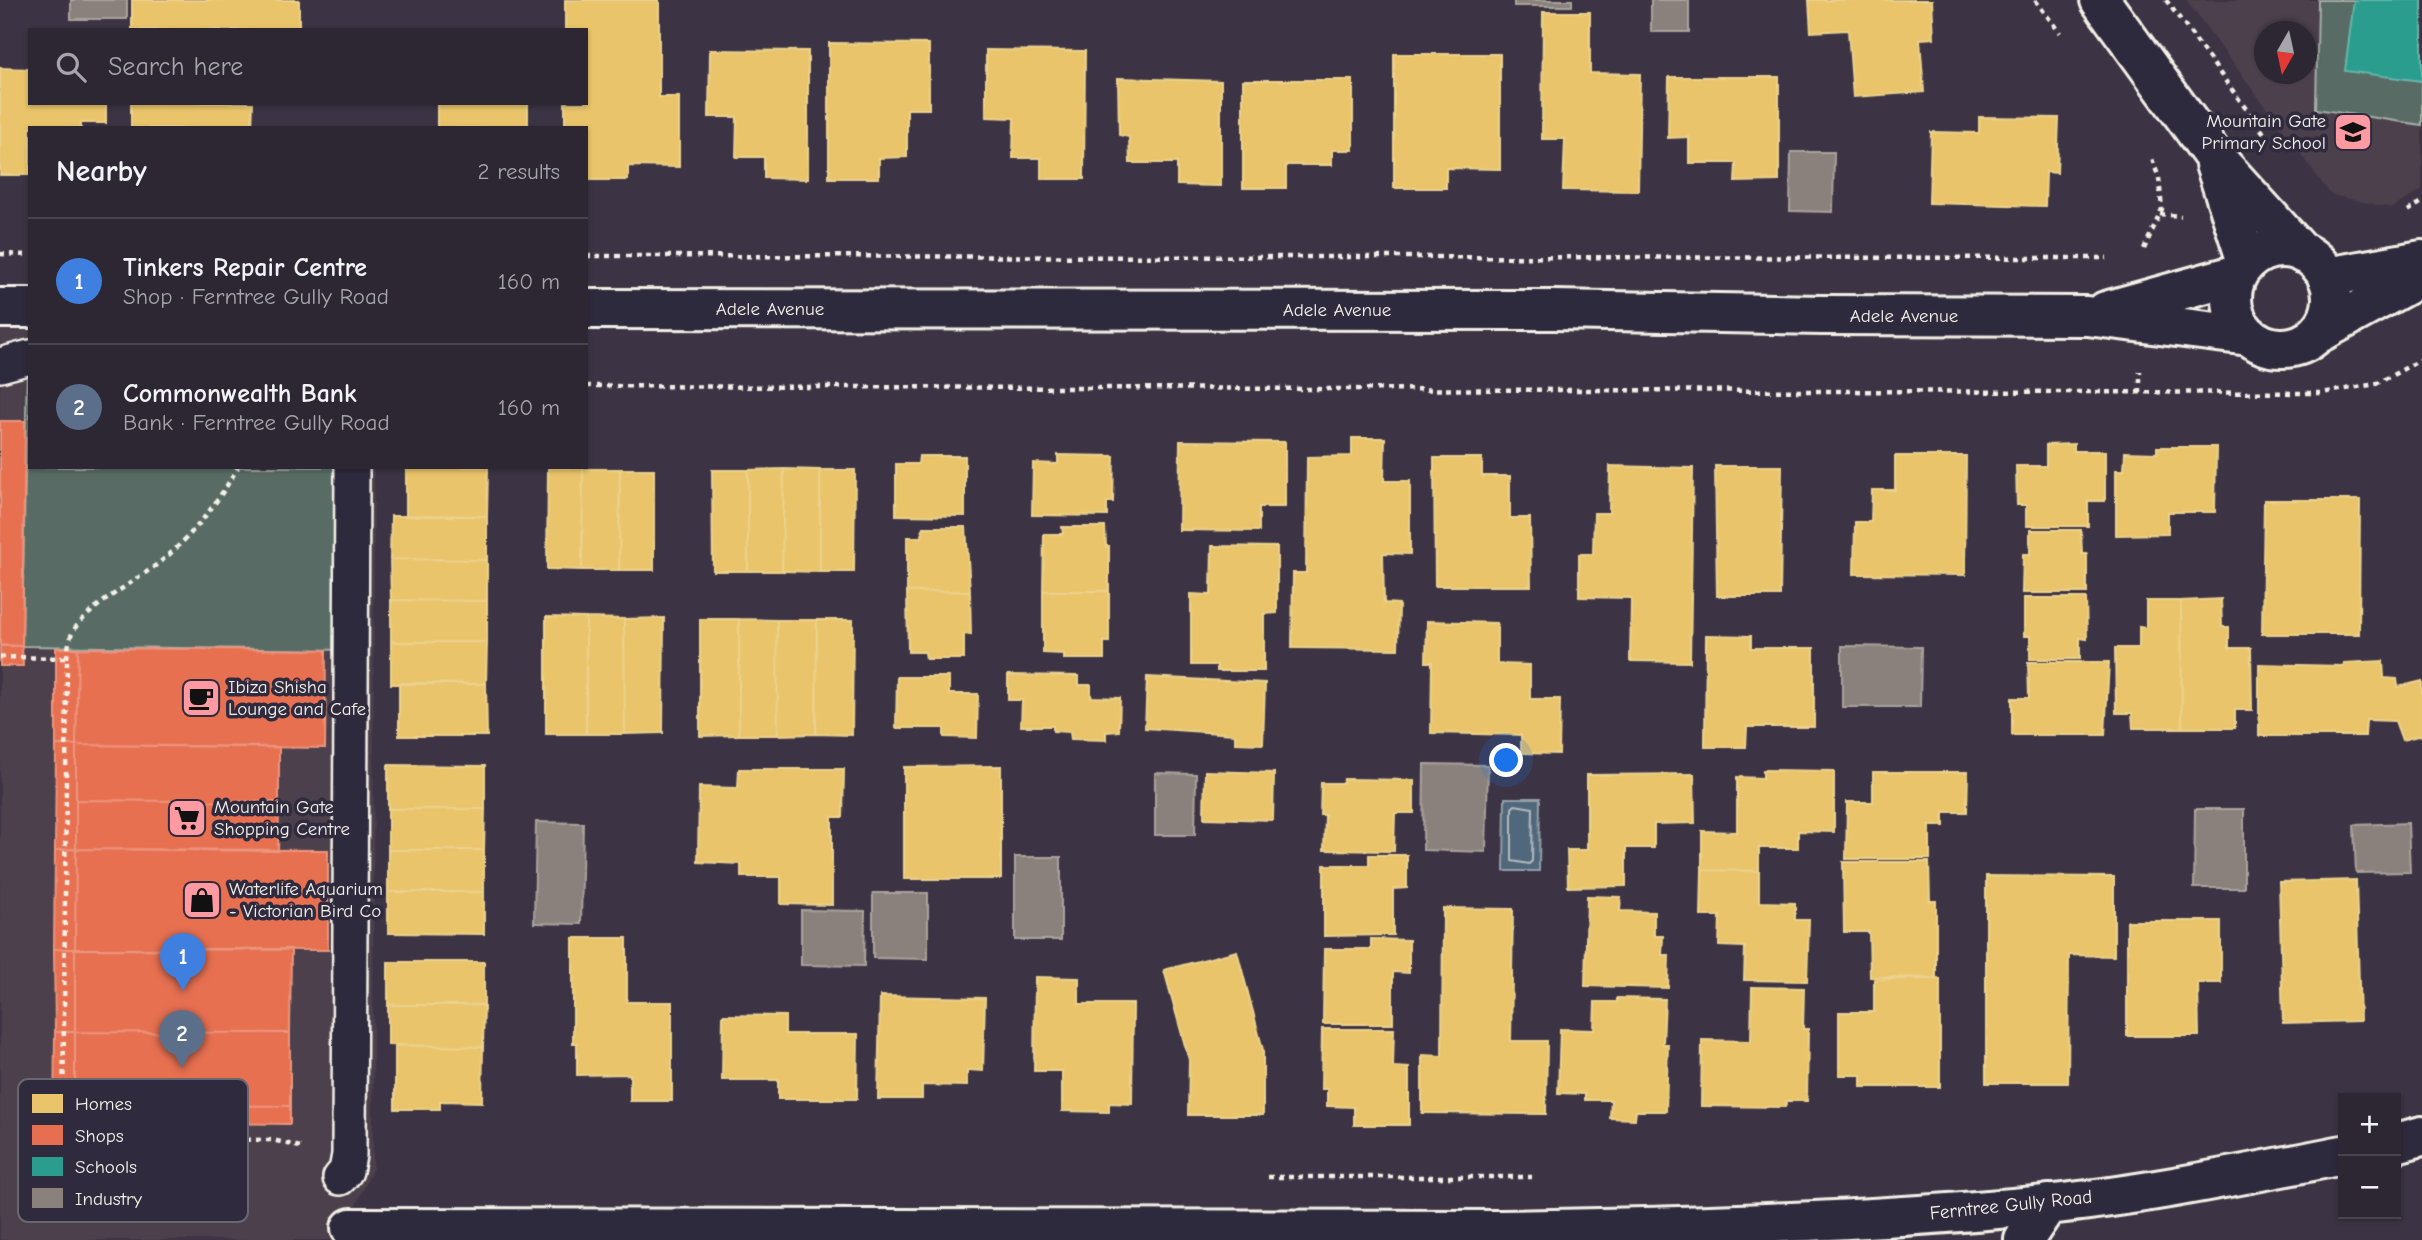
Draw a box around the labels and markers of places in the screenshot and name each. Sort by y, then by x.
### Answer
place label: Mountain Gate Primary School [2202,110,2326,154]
school or university icon: Mountain Gate Primary School [2332,111,2374,153]
place label: Ibiza Shisha Lounge and Cafe [228,676,366,720]
cafe icon: Ibiza Shisha Lounge and Cafe [180,677,222,719]
place label: Mountain Gate Shopping Centre [214,796,350,840]
supermarket icon: Mountain Gate Shopping Centre [166,797,208,839]
place label: Waterlife Aquarium - Victorian Bird Co [229,878,383,922]
shop icon: Waterlife Aquarium - Victorian Bird Co [181,879,223,921]
pin: 1 [160,933,206,991]
pin: 2 [159,1010,205,1068]

